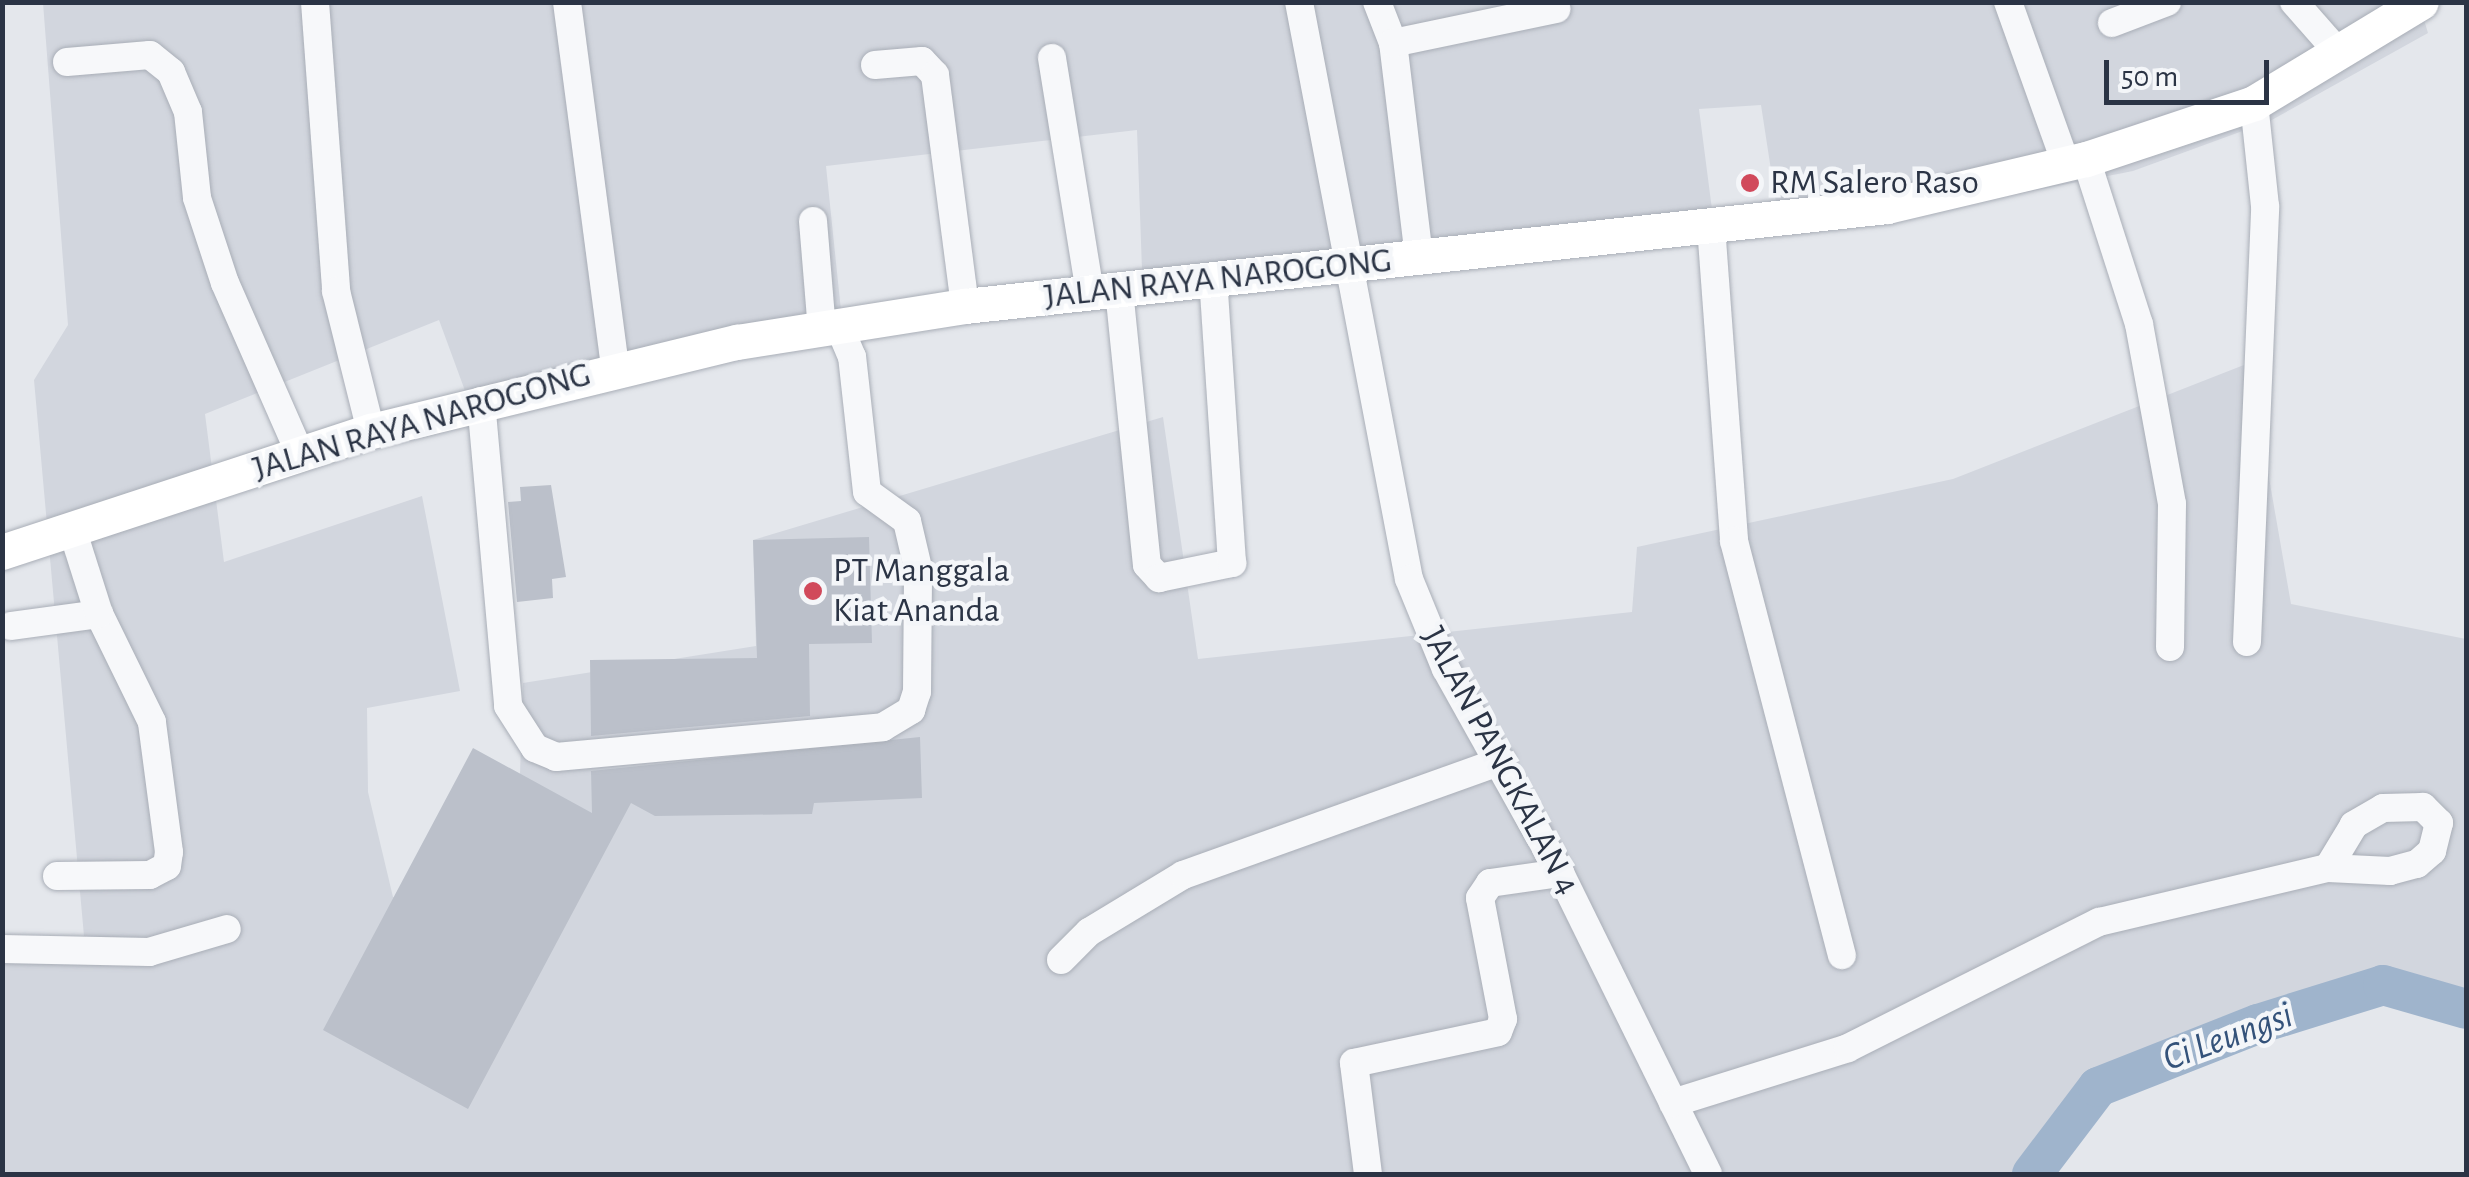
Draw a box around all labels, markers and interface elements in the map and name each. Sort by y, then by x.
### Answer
scale bar [2109,40,2274,102]
text: 50 m [2121,62,2178,92]
place label: RM Salero Raso [1770,162,1979,204]
marker: RM Salero Raso [1739,172,1761,194]
street label: JALAN RAYA NAROGONG [1042,240,1394,318]
street label: JALAN RAYA NAROGONG [248,354,596,490]
place label: PT Manggala Kiat Ananda [833,550,1010,632]
marker: PT Manggala Kiat Ananda [802,580,824,602]
street label: JALAN PANGKALAN 4 [1412,620,1588,902]
water label: Ci Leungsi [2157,994,2299,1082]

